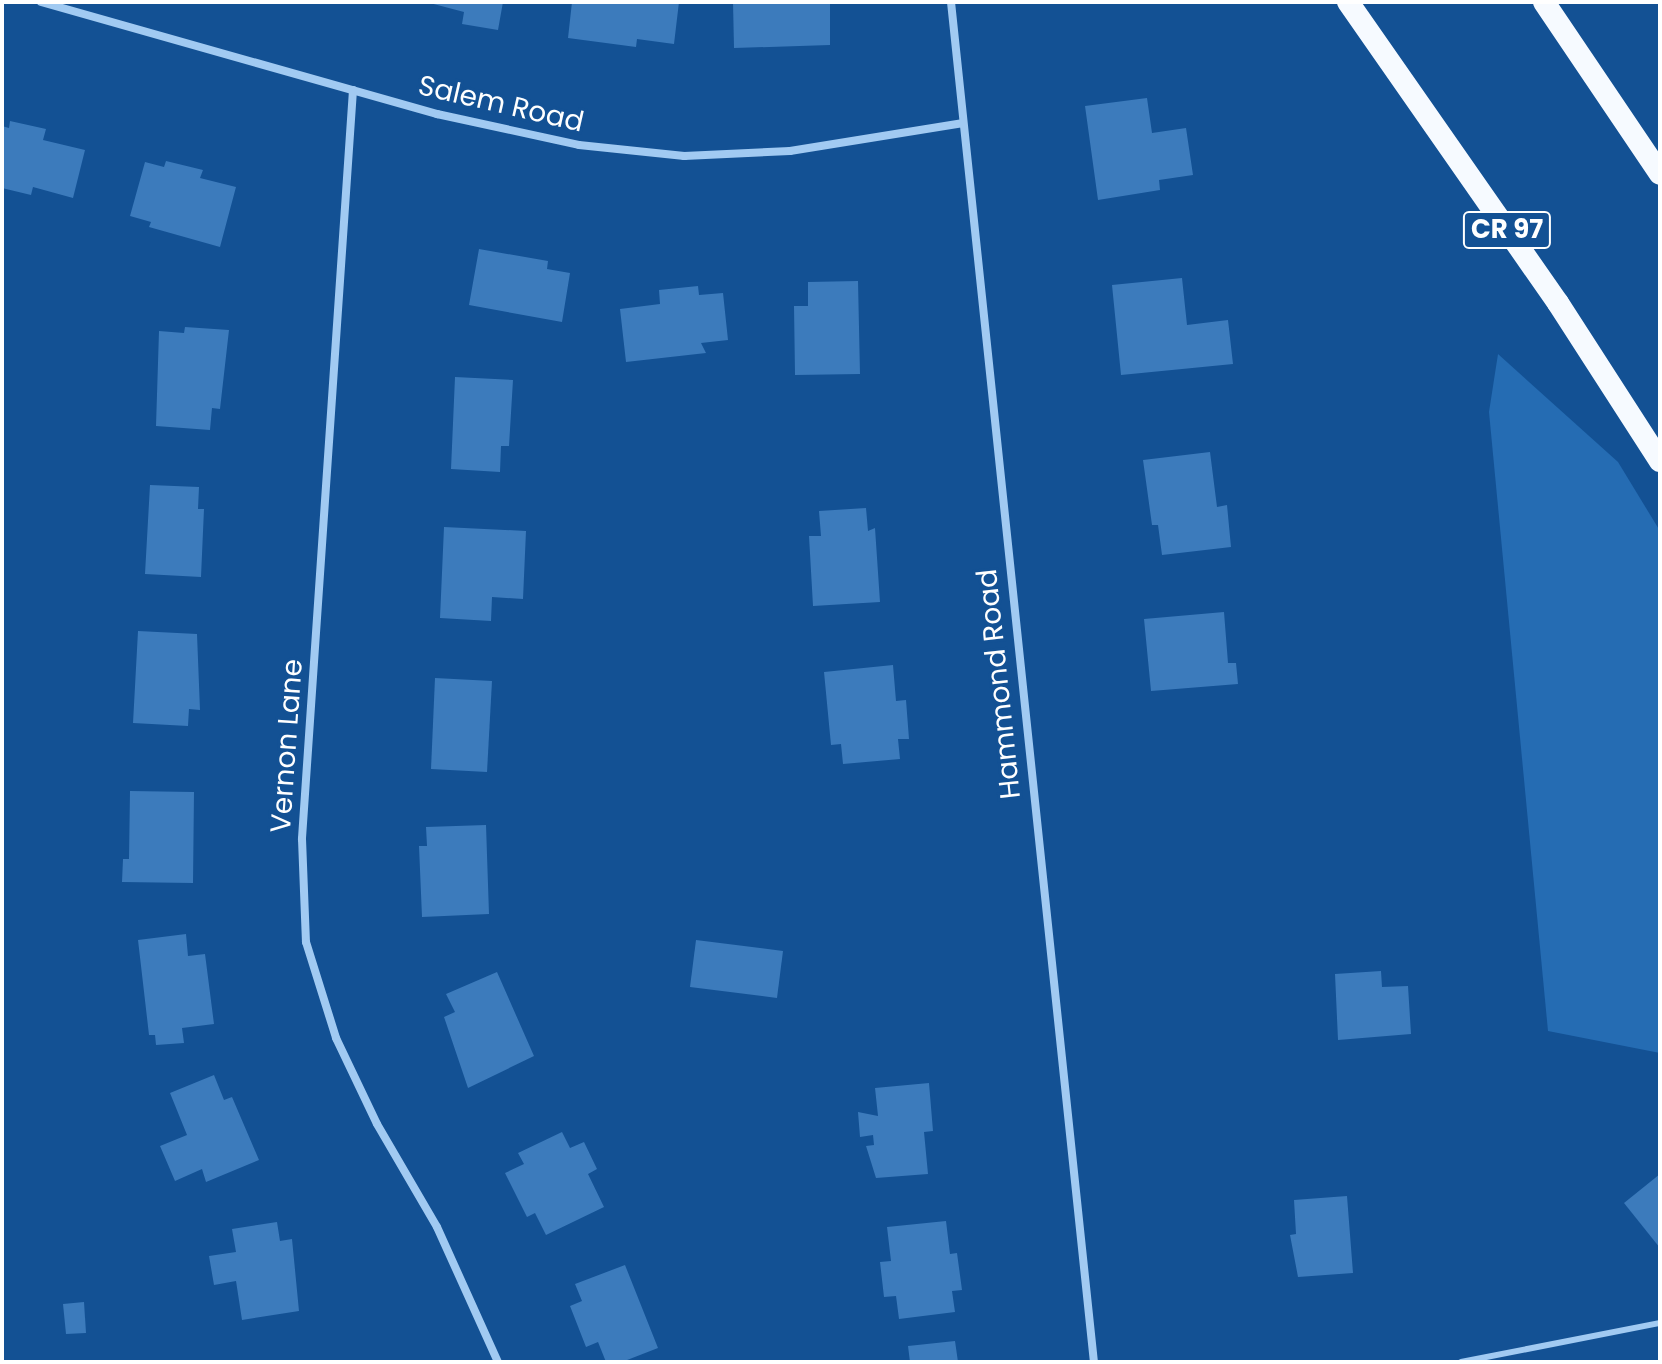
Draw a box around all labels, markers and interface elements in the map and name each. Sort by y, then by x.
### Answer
street label: Salem Road [415,69,587,139]
road number: CR 97 [1461,208,1553,252]
street label: Hammond Road [970,567,1028,801]
street label: Vernon Lane [264,658,310,834]

